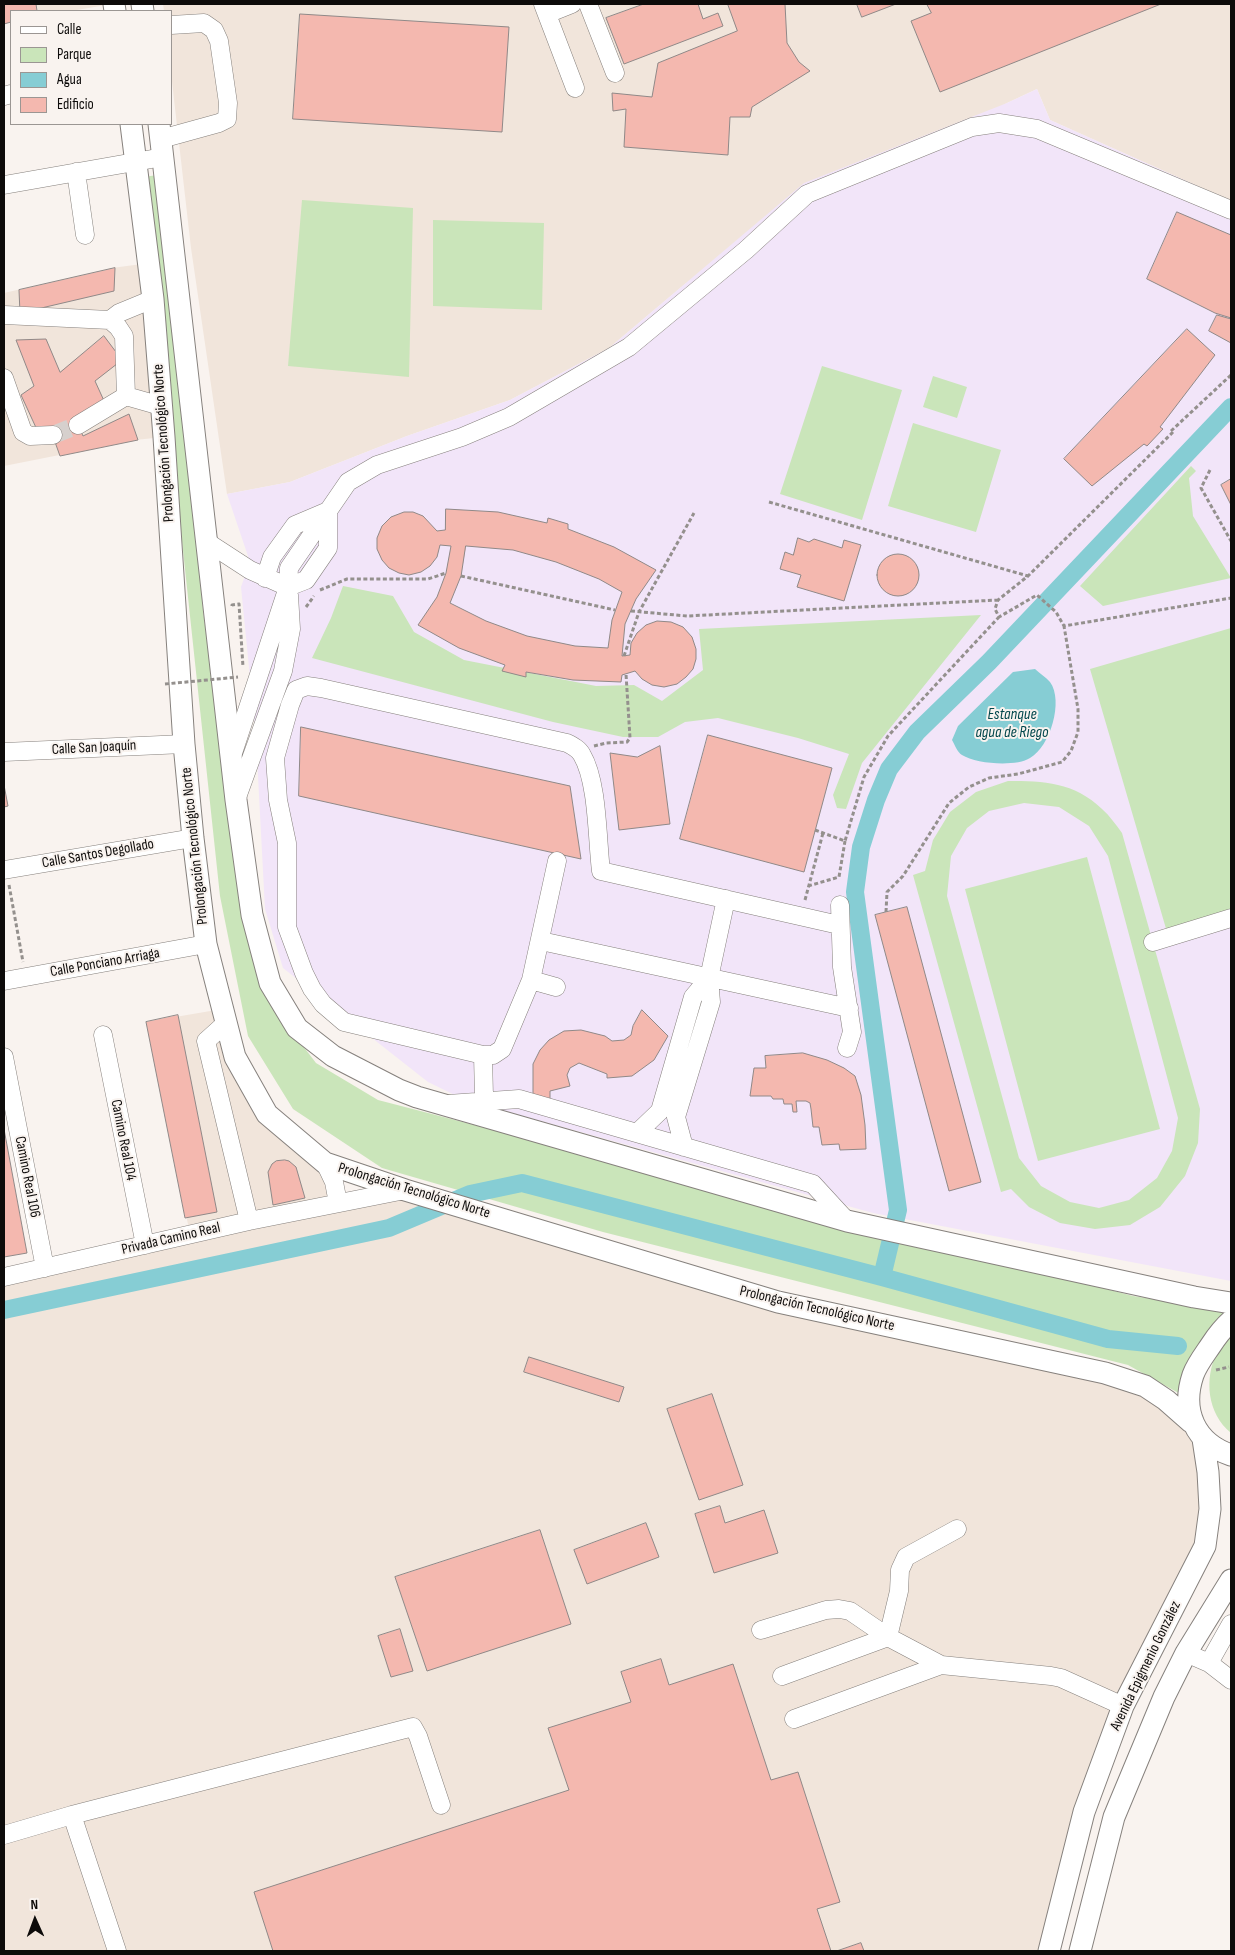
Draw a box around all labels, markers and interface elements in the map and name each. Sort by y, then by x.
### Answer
legend [10,10,172,125]
text: Calle [57,20,81,39]
text: Parque [57,45,92,64]
text: Agua [57,70,82,89]
text: Edificio [57,95,94,114]
street label: Prolongación Tecnológico Norte [150,363,178,523]
water label: Estanque agua de Riego [975,705,1049,743]
street label: Calle San Joaquín [51,737,137,759]
street label: Prolongación Tecnológico Norte [178,766,212,926]
street label: Calle Santos Degollado [41,835,155,873]
street label: Calle Ponciano Arriaga [49,945,161,981]
street label: Camino Real 104 [106,1098,140,1182]
street label: Camino Real 106 [10,1135,44,1219]
street label: Prolongación Tecnológico Norte [336,1159,492,1223]
street label: Privada Camino Real [120,1219,222,1259]
street label: Prolongación Tecnológico Norte [738,1282,896,1336]
street label: Avenida Epigmenio González [1107,1598,1185,1734]
north arrow [10,1895,60,1945]
text: N [30,1896,38,1913]

